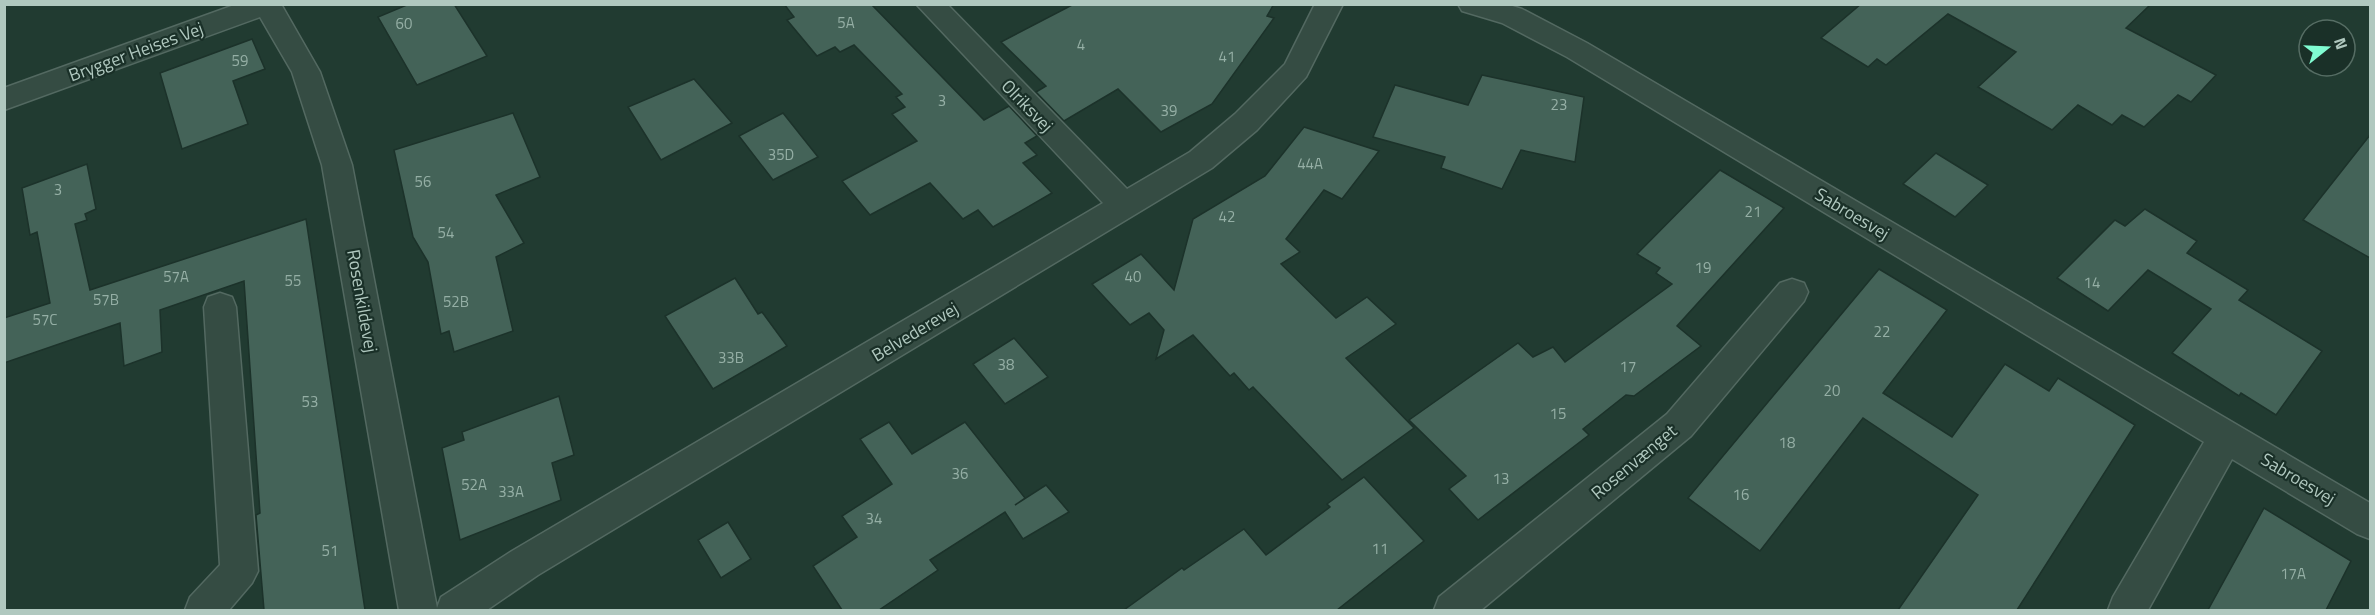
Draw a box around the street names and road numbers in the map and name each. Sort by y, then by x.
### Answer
street label: Brygger Heises Vej [65,15,207,88]
street label: Olriksvej [995,73,1060,138]
street label: Sabroesvej [1810,181,1895,246]
street label: Rosenkildevej [340,247,385,355]
street label: Belvederevej [866,295,963,368]
street label: Rosenvænget [1585,417,1683,506]
street label: Sabroesvej [2256,446,2341,511]

